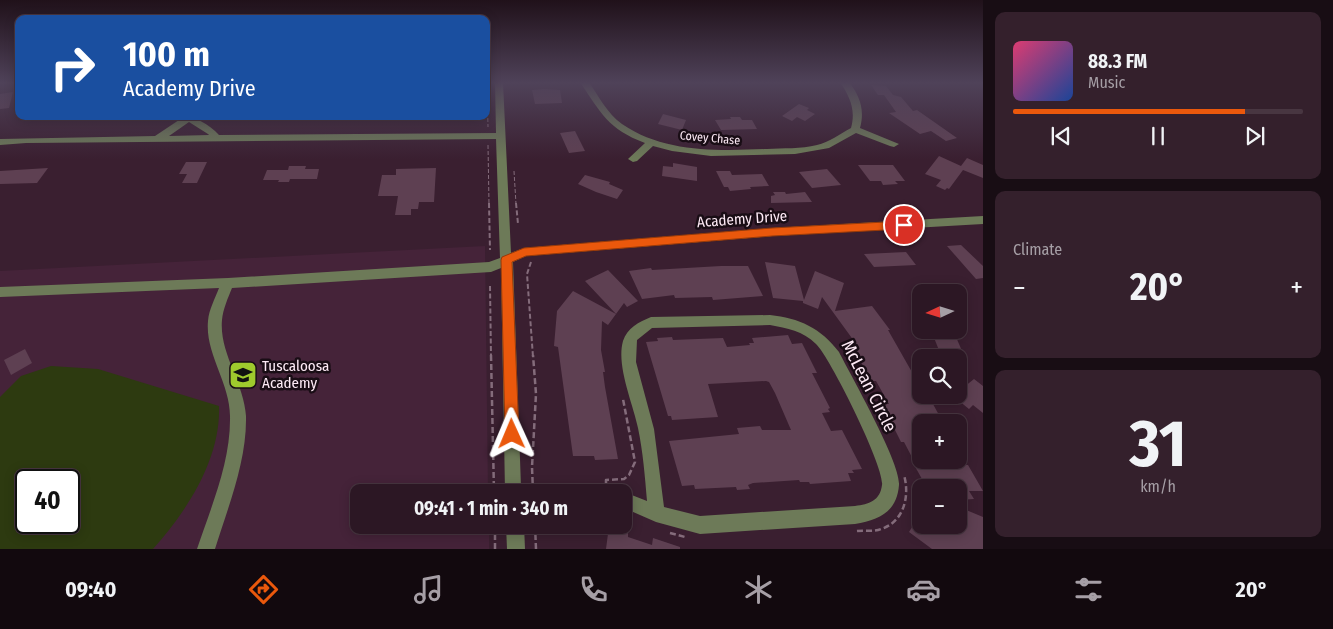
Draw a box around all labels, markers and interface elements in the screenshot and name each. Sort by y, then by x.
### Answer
text: 100 m [123,33,210,75]
icon: right [40,35,105,100]
text: 88.3 FM [1088,50,1147,73]
text: Music [1088,73,1125,92]
text: Academy Drive [123,75,256,102]
icon: previous [1047,122,1075,150]
icon: pause [1144,122,1172,150]
icon: next [1241,122,1269,150]
street label: Covey Chase [679,128,741,148]
pin [883,204,925,246]
street label: Academy Drive [696,207,788,231]
icon: arrive [890,211,918,239]
text: Climate [1013,240,1062,259]
text: 20° [1130,264,1186,310]
text: − [1013,271,1026,304]
text: + [1290,271,1303,304]
north arrow [912,284,968,339]
map controls [912,284,967,534]
street label: McLean Circle [836,336,902,436]
button: search [912,349,967,404]
place label: Tuscaloosa Academy [262,357,329,392]
school or university icon: Tuscaloosa Academy [228,360,258,390]
text: 31 [1130,405,1186,483]
position arrow [485,407,537,459]
button: + [912,414,967,469]
speed limit sign: 40 [15,469,80,534]
text: km/h [1140,477,1176,496]
button: − [912,479,967,534]
text: 09:41 · 1 min · 340 m [414,497,568,520]
icon: directions [246,572,281,607]
icon: music [411,572,446,607]
icon: phone [576,572,611,607]
icon: climate [741,572,776,607]
icon: car [906,572,941,607]
icon: filters [1071,572,1106,607]
text: 09:40 [65,576,116,603]
text: 20° [1236,576,1268,603]

